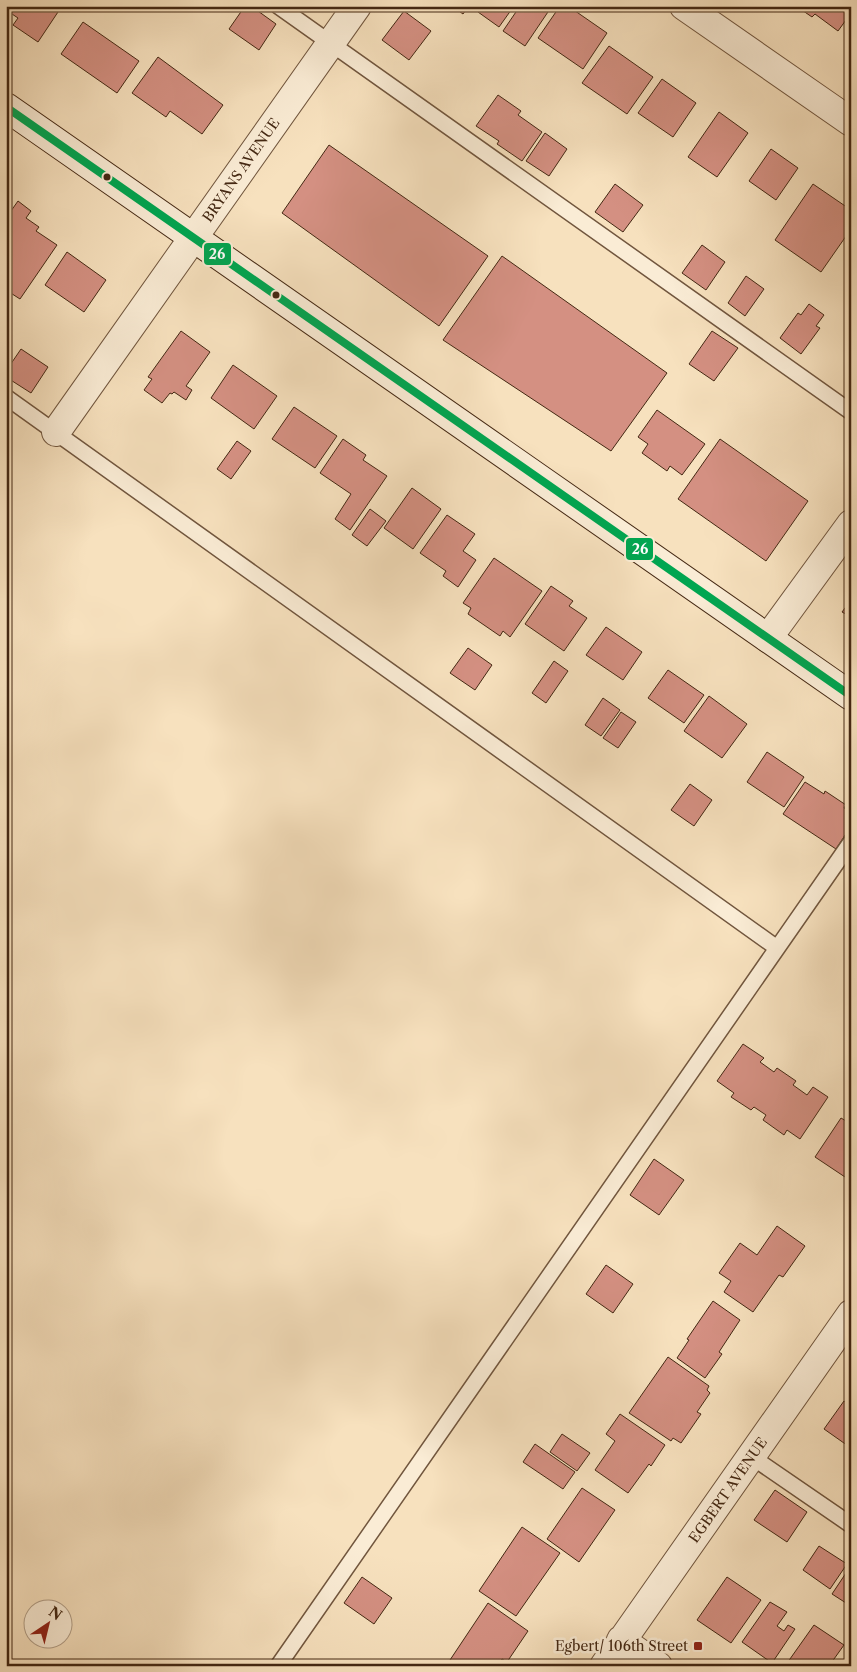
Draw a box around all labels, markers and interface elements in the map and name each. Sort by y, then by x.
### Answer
street label: BRYANS AVENUE [198,115,284,225]
unlabelled marker [102,172,112,182]
line badge: 26 [203,242,232,266]
text: 26 [209,245,225,263]
unlabelled marker [271,290,281,300]
line badge: 26 [625,537,654,561]
text: 26 [632,540,648,558]
street label: EGBERT AVENUE [685,1434,771,1546]
north arrow [22,1600,72,1650]
text: N [45,1602,66,1624]
place label: Egbert/ 106th Street [555,1637,688,1655]
marker: Egbert/ 106th Street [692,1640,704,1652]

